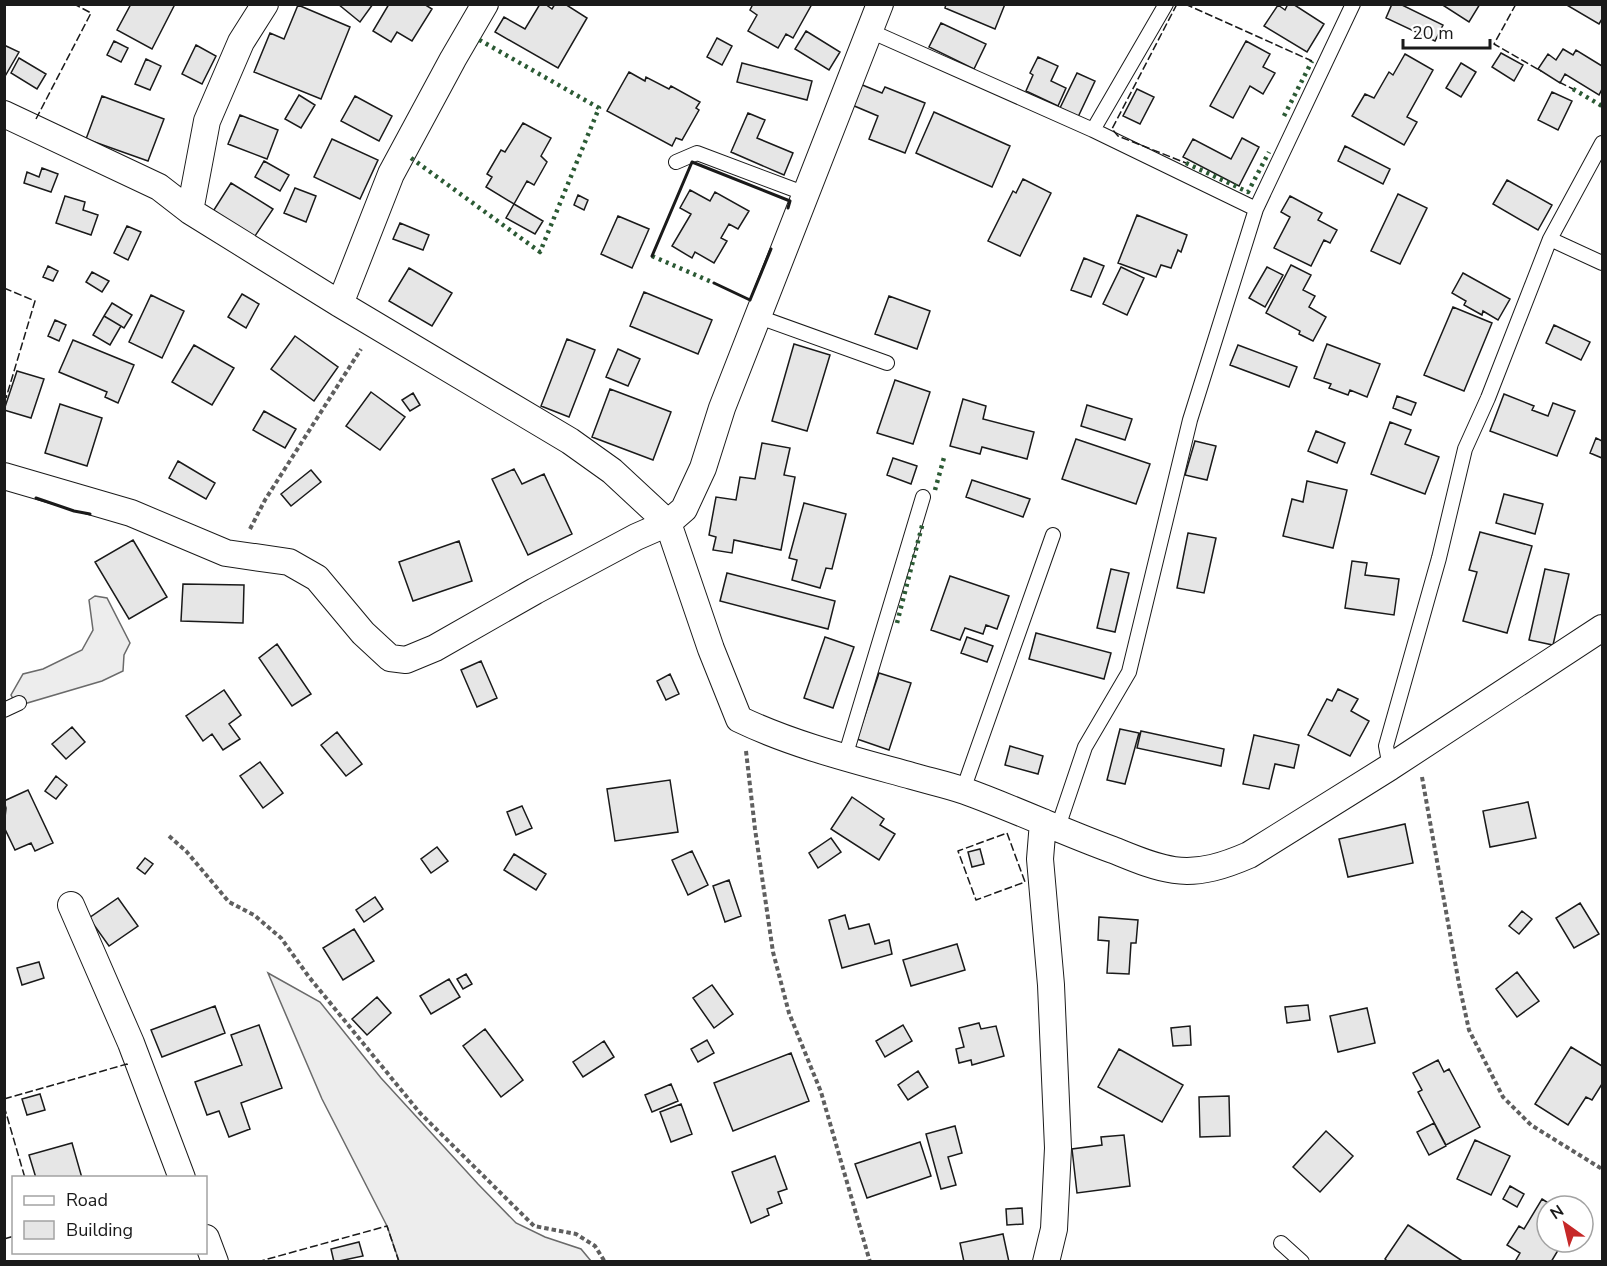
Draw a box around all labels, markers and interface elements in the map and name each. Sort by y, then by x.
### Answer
scale bar [1403,12,1490,50]
text: 20 m [1412,21,1454,45]
legend [12,1176,207,1254]
text: Road [66,1188,108,1212]
north arrow [1535,1194,1595,1254]
text: N [1546,1200,1568,1225]
text: Building [66,1218,133,1242]

